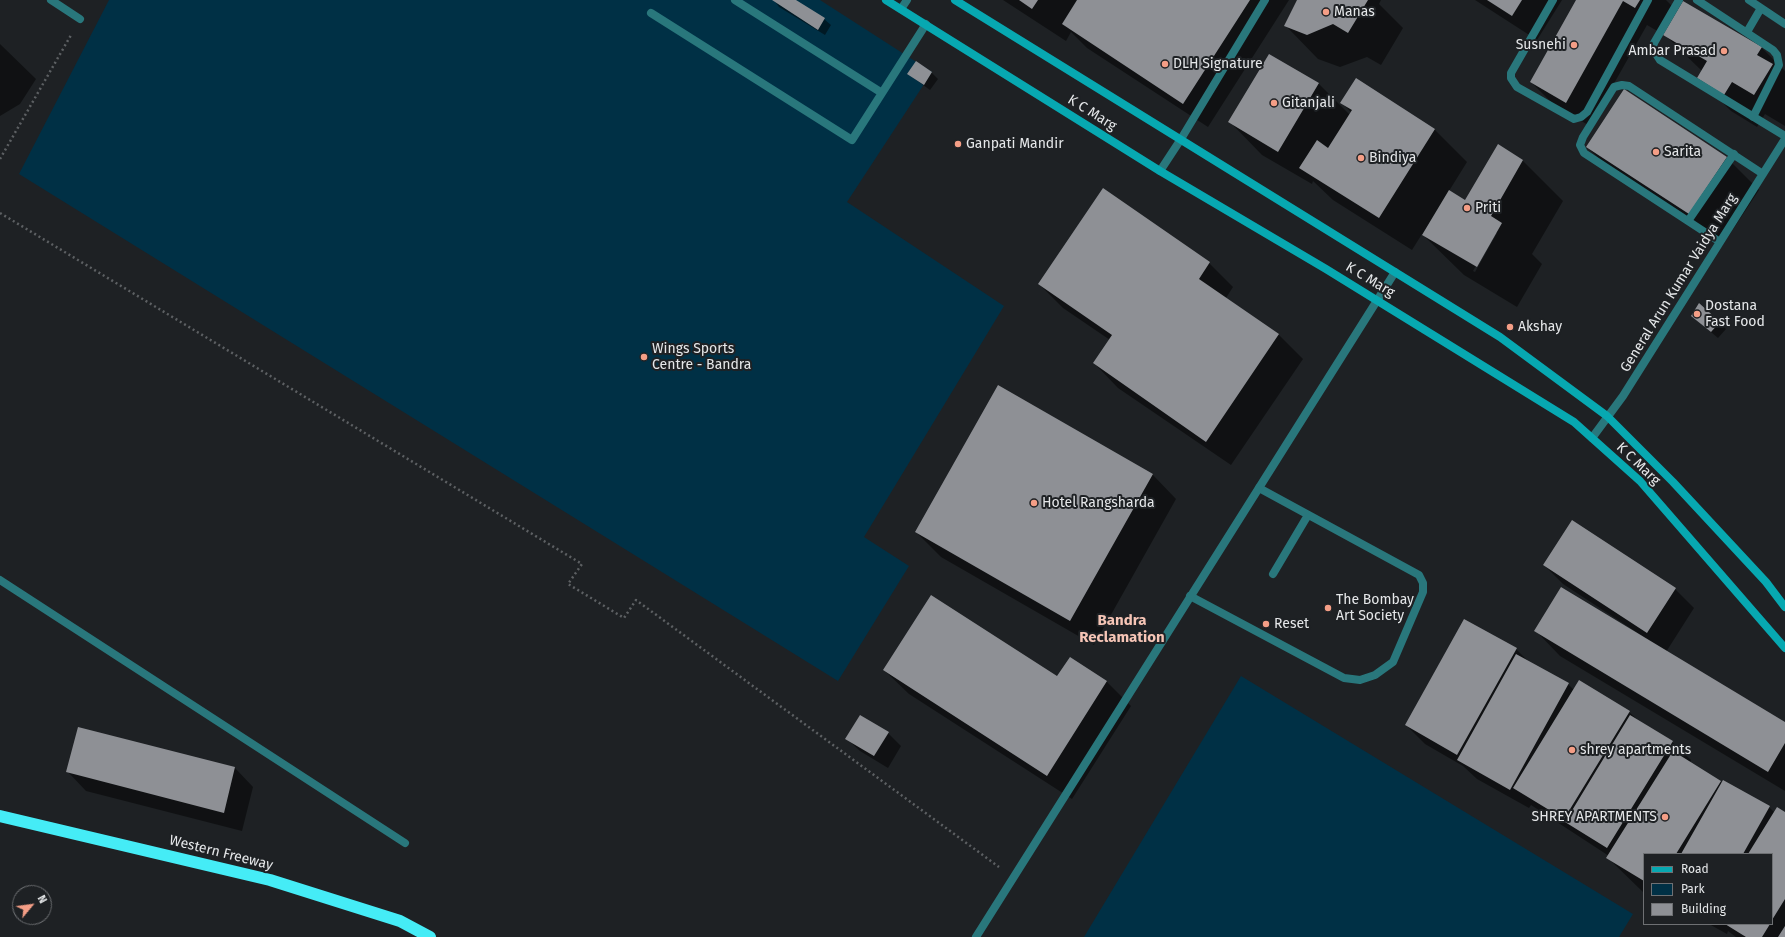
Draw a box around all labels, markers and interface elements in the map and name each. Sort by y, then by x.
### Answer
place label: Manas [1334,4,1375,20]
marker: Manas [1321,7,1331,17]
place label: Susnehi [1516,37,1566,53]
marker: Susnehi [1569,40,1579,50]
place label: Ambar Prasad [1628,43,1716,59]
marker: Ambar Prasad [1719,46,1729,56]
place label: DLH Signature [1173,56,1263,72]
marker: DLH Signature [1160,59,1170,69]
street label: K C Marg [1064,91,1120,135]
place label: Gitanjali [1282,95,1335,111]
marker: Gitanjali [1269,98,1279,108]
place label: Ganpati Mandir [966,136,1064,152]
marker: Ganpati Mandir [953,139,963,149]
place label: Sarita [1664,144,1701,160]
marker: Sarita [1651,147,1661,157]
place label: Bindiya [1369,150,1416,166]
marker: Bindiya [1356,153,1366,163]
street label: General Arun Kumar Vaidya Marg [1617,191,1741,375]
place label: Priti [1475,200,1501,216]
marker: Priti [1462,203,1472,213]
street label: K C Marg [1342,259,1398,301]
place label: Dostana Fast Food [1705,298,1765,330]
marker: Dostana Fast Food [1692,309,1702,319]
place label: Akshay [1518,319,1562,335]
marker: Akshay [1505,322,1515,332]
place label: Wings Sports Centre - Bandra [652,341,751,374]
marker: Wings Sports Centre - Bandra [639,352,649,362]
street label: K C Marg [1613,439,1663,489]
place label: Hotel Rangsharda [1042,495,1155,511]
marker: Hotel Rangsharda [1029,498,1039,508]
place label: The Bombay Art Society [1336,592,1414,624]
marker: The Bombay Art Society [1323,603,1333,613]
district label: Bandra Reclamation [1079,612,1165,647]
place label: Reset [1274,616,1309,632]
marker: Reset [1261,619,1271,629]
place label: shrey apartments [1580,742,1691,758]
marker: shrey apartments [1567,745,1577,755]
place label: SHREY APARTMENTS [1532,809,1657,825]
marker: SHREY APARTMENTS [1660,812,1670,822]
street label: Western Freeway [167,832,275,874]
legend [1643,853,1773,925]
text: Road [1681,862,1709,876]
text: Park [1681,882,1705,896]
north arrow [12,885,52,925]
text: N [35,893,50,906]
text: Building [1681,902,1726,916]

